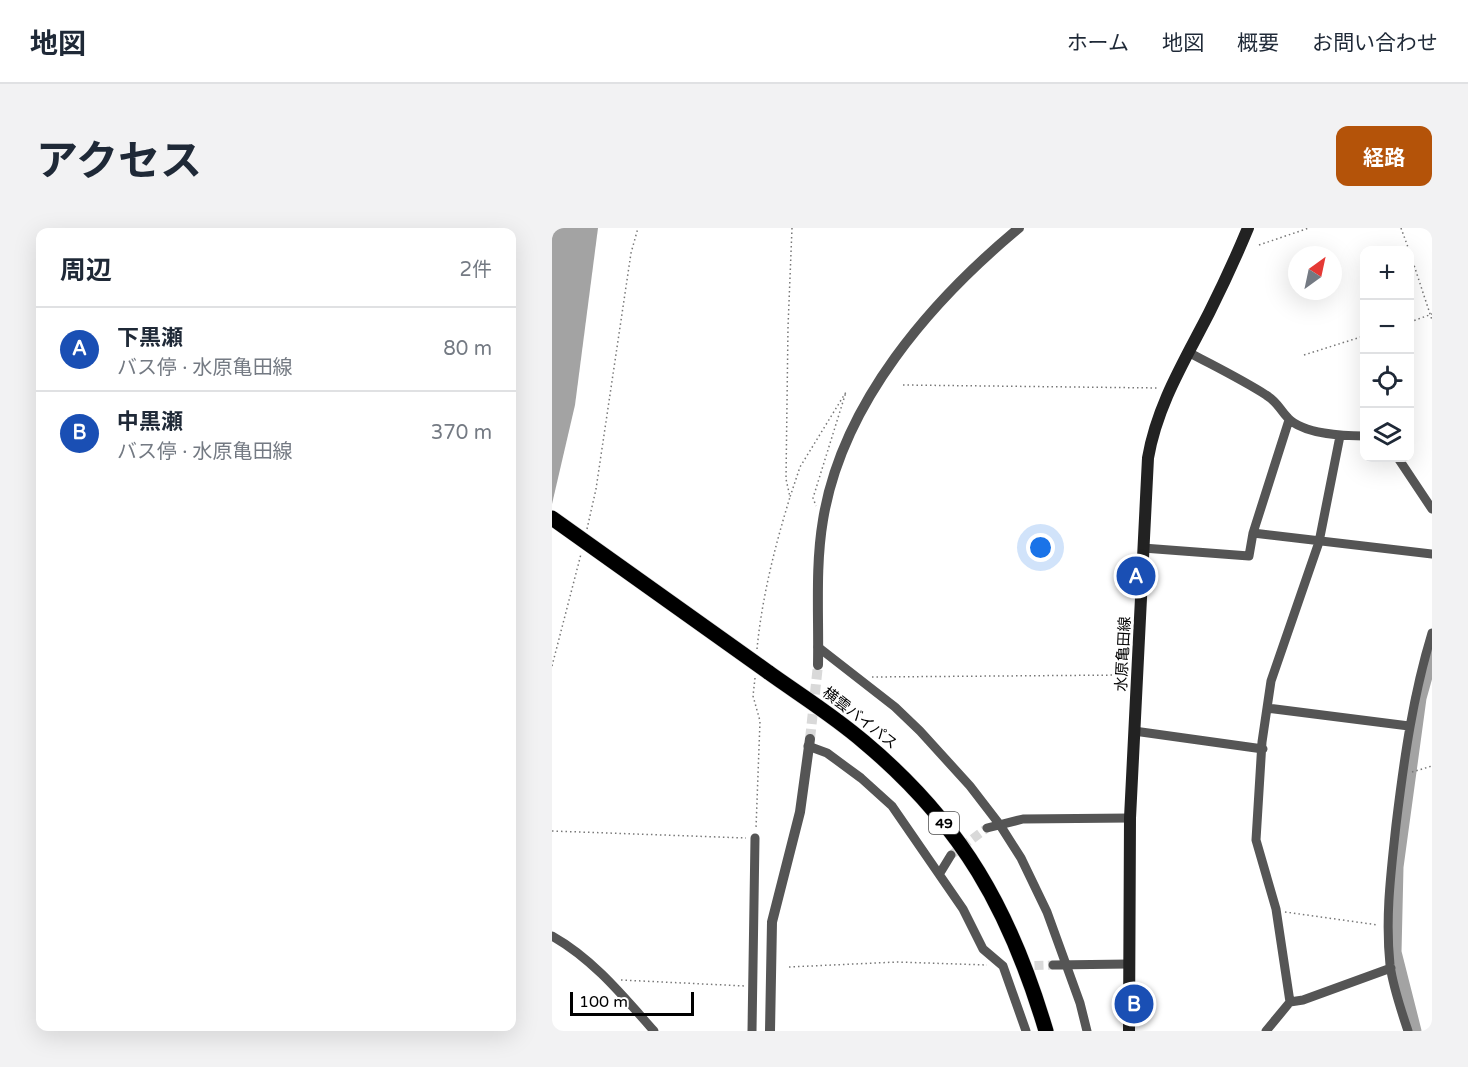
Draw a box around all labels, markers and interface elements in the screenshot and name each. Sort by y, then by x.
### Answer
text: 地図 [30,27,86,61]
text: ホーム [1067,31,1129,56]
text: 地図 [1162,31,1204,56]
text: 概要 [1237,31,1279,56]
text: お問い合わせ [1312,31,1438,56]
button: 経路 [1336,126,1432,186]
text: アクセス [36,136,202,187]
north arrow [1288,246,1342,300]
map controls [1360,246,1414,462]
button: + [1360,246,1414,300]
text: 周辺 [60,255,112,286]
text: 2件 [459,258,492,282]
button: − [1360,300,1414,354]
text: 下黒瀬 [117,325,183,351]
text: A [72,337,87,361]
text: 80 m [443,337,492,361]
button: locate [1360,354,1414,408]
text: バス停 · 水原亀田線 [117,356,293,380]
button: layers [1360,408,1414,462]
text: 中黒瀬 [117,409,183,435]
text: B [73,421,86,445]
text: 370 m [431,421,492,445]
text: バス停 · 水原亀田線 [117,440,293,464]
your location [1026,533,1055,562]
pin: A [1116,554,1156,598]
street label: 水原亀田線 [1112,616,1134,692]
street label: 横雲バイパス [819,683,901,753]
road number: 49 [929,812,959,834]
pin: B [1114,982,1154,1026]
scale bar [570,989,694,1016]
text: 100 m [579,992,628,1012]

